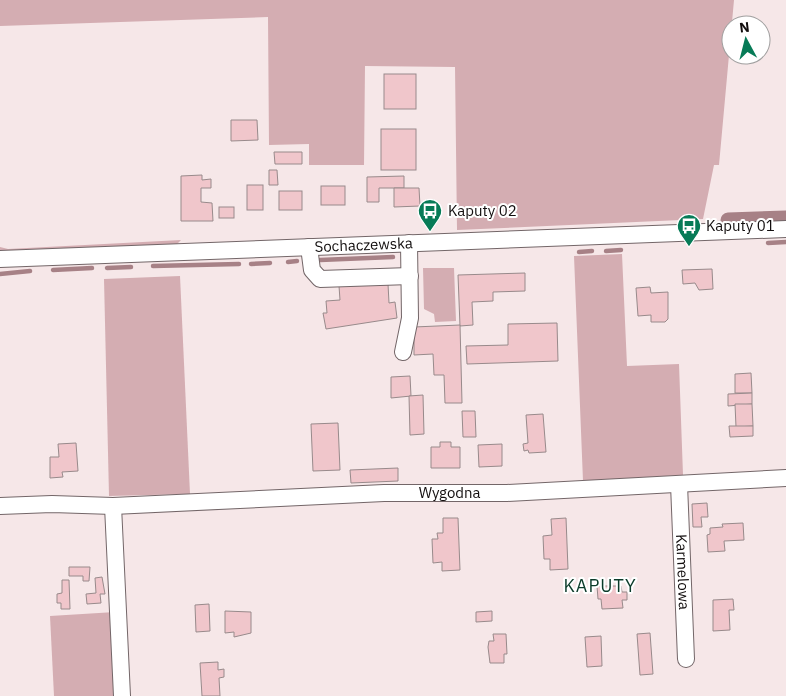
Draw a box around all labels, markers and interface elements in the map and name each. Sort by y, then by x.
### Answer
north arrow [721,15,771,65]
text: N [738,18,751,37]
bus stop icon: Kaputy 02 [417,198,443,232]
place label: Kaputy 02 [448,201,517,220]
bus stop icon: Kaputy 01 [676,213,702,247]
place label: Kaputy 01 [706,216,775,235]
street label: Sochaczewska [314,233,413,256]
street label: Wygodna [419,483,481,502]
street label: Karmelowa [672,534,694,610]
district label: KAPUTY [563,574,637,597]

